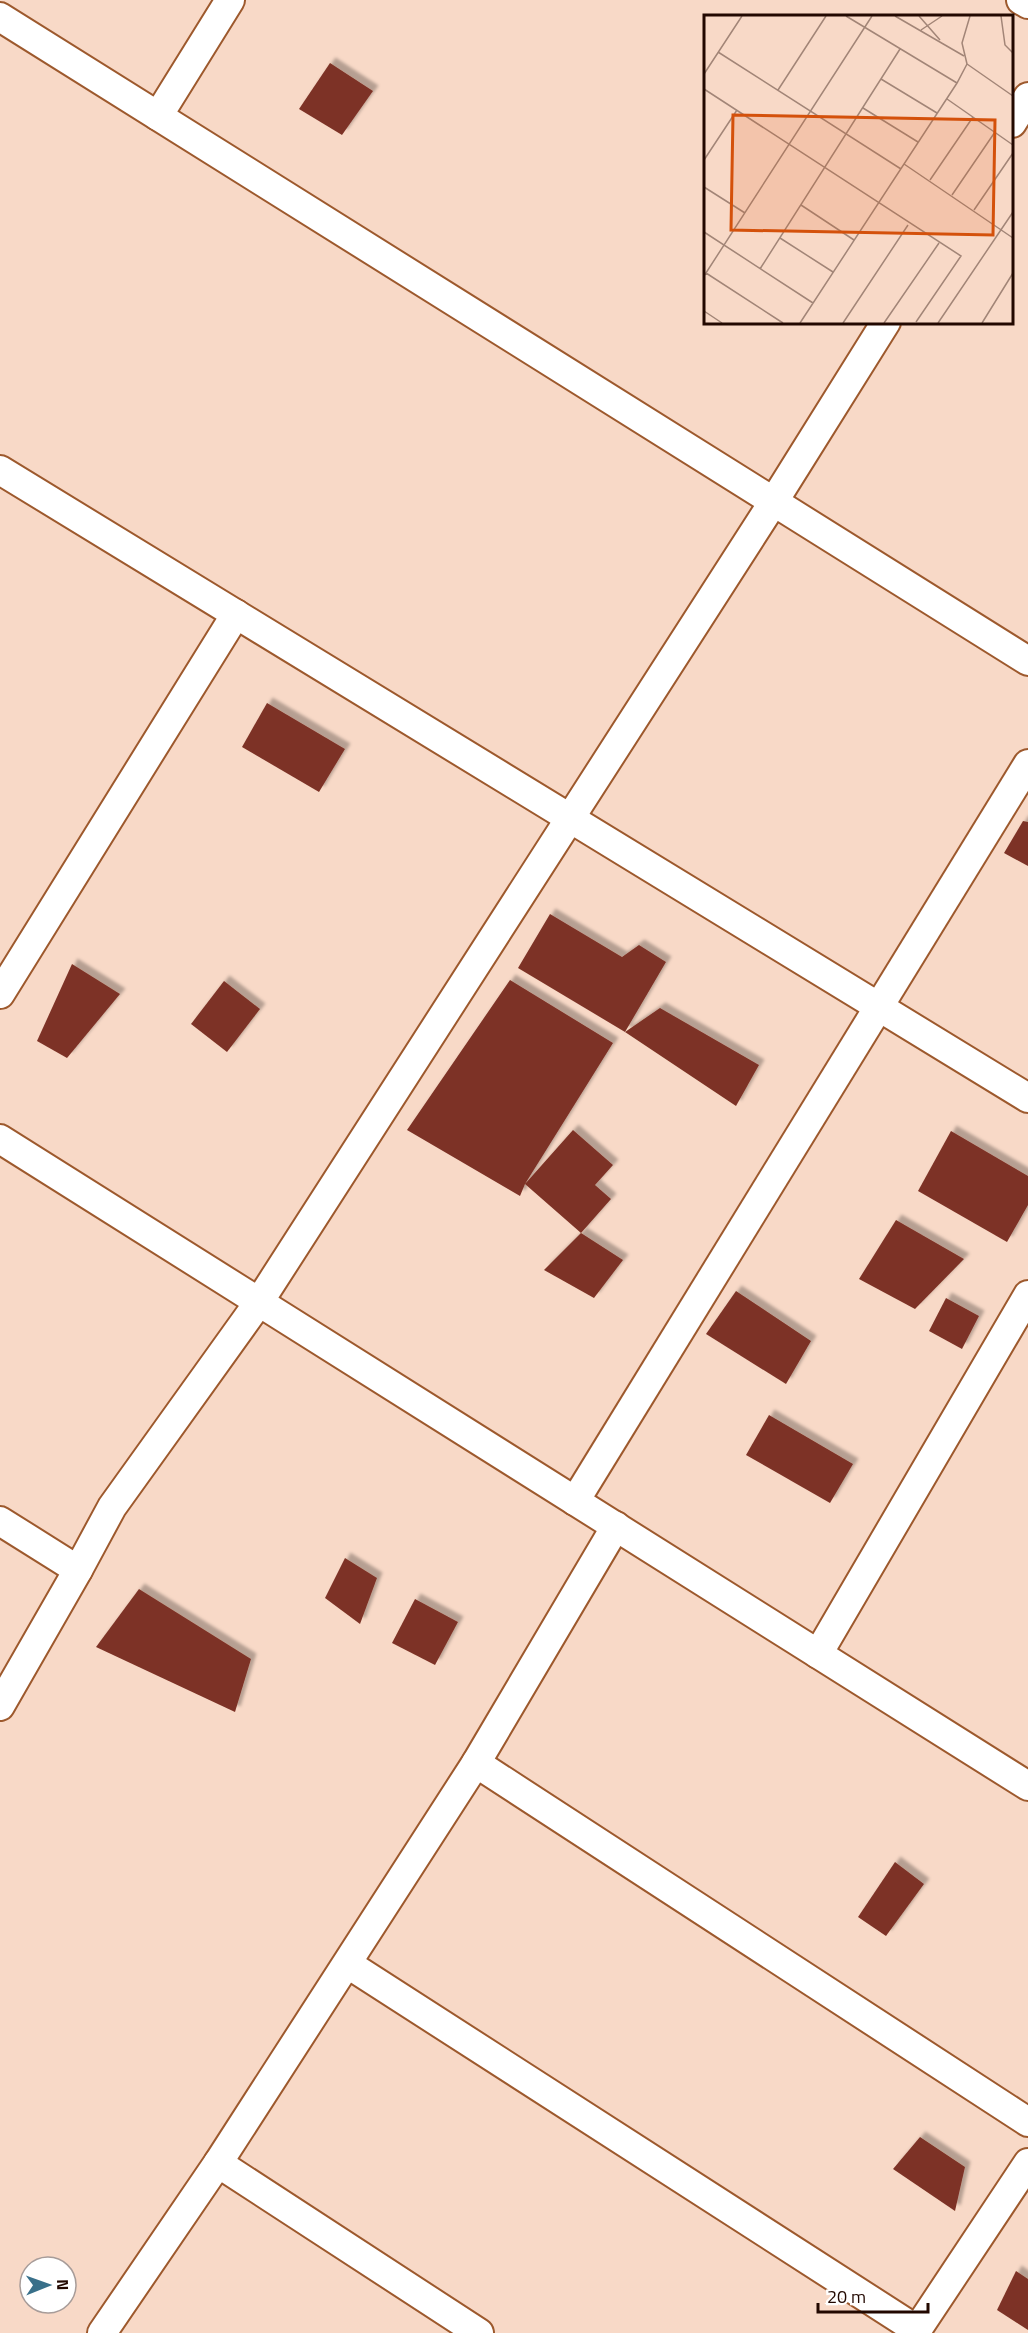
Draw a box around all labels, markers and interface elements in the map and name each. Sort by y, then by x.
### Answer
inset map [704,15,1013,324]
north arrow [18,2255,78,2315]
scale bar [818,2276,928,2314]
text: N [51,2279,75,2290]
text: 20 m [827,2283,866,2310]

